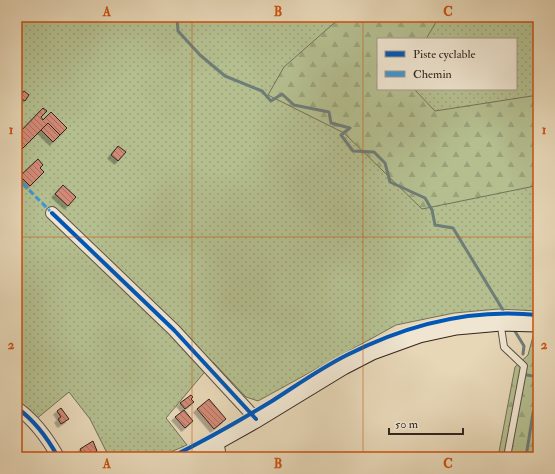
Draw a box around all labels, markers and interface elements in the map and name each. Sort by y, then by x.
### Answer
text: A [102,4,112,20]
text: B [274,4,282,20]
text: C [443,4,453,20]
legend [377,38,517,90]
text: Piste cyclable [413,47,475,62]
text: Chemin [413,67,452,82]
text: 1 [9,122,14,138]
text: 1 [542,122,547,138]
text: 2 [8,337,15,353]
text: 2 [541,337,548,353]
scale bar [389,410,463,436]
text: 50 m [395,417,419,432]
text: A [102,456,112,472]
text: B [274,456,282,472]
text: C [443,456,453,472]

